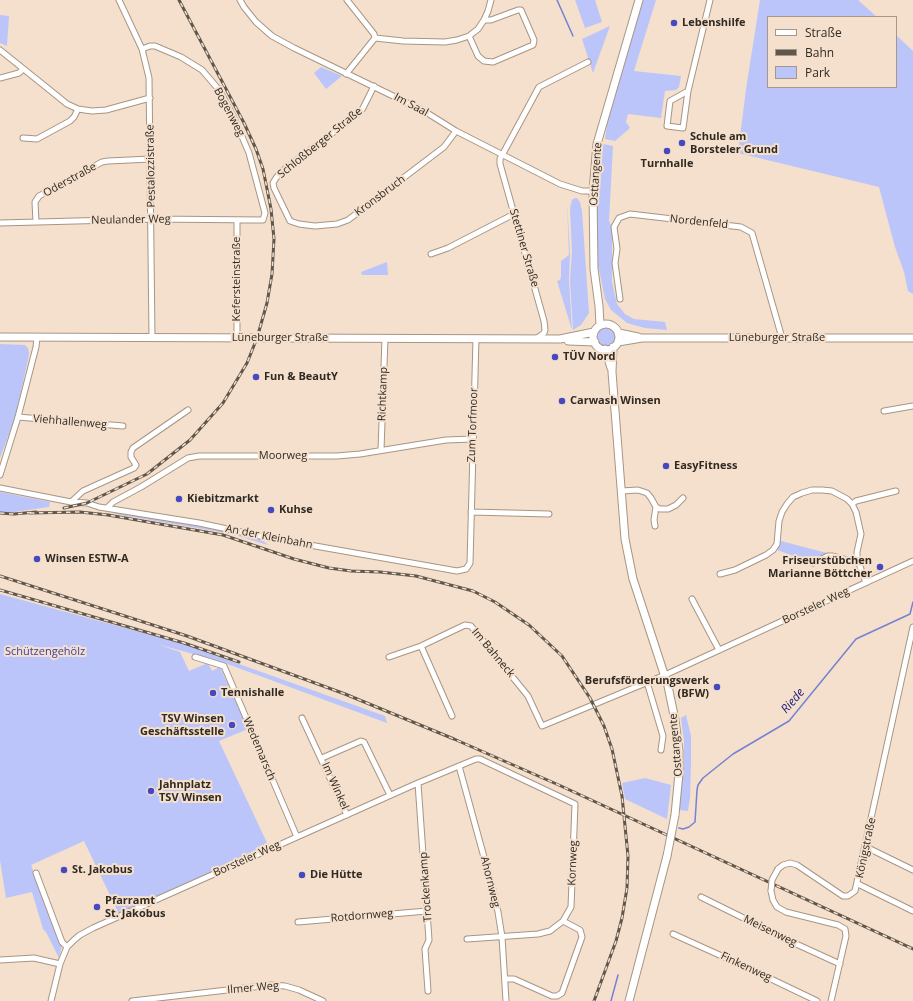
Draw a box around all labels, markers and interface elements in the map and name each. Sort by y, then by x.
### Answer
place label: Lebenshilfe [682,16,746,30]
legend [767,16,897,88]
marker: Lebenshilfe [669,18,679,28]
text: Straße [805,24,842,41]
text: Bahn [805,44,834,61]
text: Park [805,64,830,81]
street label: Bogenweg [211,85,247,139]
street label: Im Saal [392,90,430,120]
street label: Schloßberger Straße [275,105,365,181]
street label: Pestalozzistraße [144,124,158,208]
place label: Schule am Borsteler Grund [690,130,778,156]
marker: Schule am Borsteler Grund [677,138,687,148]
street label: Osttangente [587,142,605,206]
marker: Turnhalle [662,146,672,156]
place label: Turnhalle [641,157,693,171]
street label: Oderstraße [41,160,99,200]
street label: Kronsbruch [352,173,408,219]
street label: Stettiner Straße [507,207,541,289]
street label: Nordenfeld [669,212,729,232]
street label: Neulander Weg [91,213,171,227]
street label: Kefersteinstraße [230,237,244,321]
street label: Lüneburger Straße [232,331,328,345]
street label: Lüneburger Straße [729,331,825,345]
place label: TÜV Nord [563,350,615,364]
marker: TÜV Nord [550,352,560,362]
street label: Richtkamp [375,367,391,421]
place label: Fun & BeautY [264,370,338,384]
marker: Fun & BeautY [251,372,261,382]
street label: Zum Torfmoor [465,387,481,463]
place label: Carwash Winsen [570,394,661,408]
marker: Carwash Winsen [557,396,567,406]
street label: Viehhallenweg [32,412,108,432]
street label: Moorweg [259,449,307,463]
place label: EasyFitness [674,459,737,473]
marker: EasyFitness [661,461,671,471]
place label: Kiebitzmarkt [187,492,259,506]
marker: Kiebitzmarkt [174,494,184,504]
place label: Kuhse [279,503,313,517]
marker: Kuhse [266,505,276,515]
street label: An der Kleinbahn [224,522,314,552]
place label: Winsen ESTW-A [45,552,129,566]
marker: Winsen ESTW-A [32,554,42,564]
place label: Friseurstübchen Marianne Böttcher [768,554,872,580]
marker: Friseurstübchen Marianne Böttcher [875,562,885,572]
street label: Borsteler Weg [781,585,851,627]
street label: Im Bahneck [469,626,517,680]
park label: Schützengehölz [5,645,85,659]
place label: Berufsförderungswerk (BFW) [585,674,709,700]
marker: Berufsförderungswerk (BFW) [712,682,722,692]
water label: Riede [778,685,808,717]
place label: Tennishalle [221,686,284,700]
marker: Tennishalle [208,688,218,698]
place label: TSV Winsen Geschäftsstelle [140,712,224,738]
street label: Osttangente [667,713,685,777]
street label: Wedemarsch [240,715,278,783]
marker: TSV Winsen Geschäftsstelle [227,720,237,730]
street label: Im Winkel [319,760,351,812]
place label: Jahnplatz TSV Winsen [159,778,222,804]
marker: Jahnplatz TSV Winsen [146,786,156,796]
street label: Königstraße [853,816,879,880]
street label: Borsteler Weg [211,838,283,880]
street label: Kornweg [566,840,580,886]
street label: Trockenkamp [417,852,435,922]
street label: Ahornweg [477,855,503,909]
place label: St. Jakobus [72,863,132,877]
marker: St. Jakobus [59,865,69,875]
place label: Die Hütte [310,868,363,882]
marker: Die Hütte [297,870,307,880]
place label: Pfarramt St. Jakobus [105,894,165,920]
marker: Pfarramt St. Jakobus [92,902,102,912]
street label: Rotdornweg [330,907,394,925]
street label: Meisenweg [741,912,799,950]
street label: Finkenweg [718,949,774,985]
street label: Ilmer Weg [227,979,279,997]

